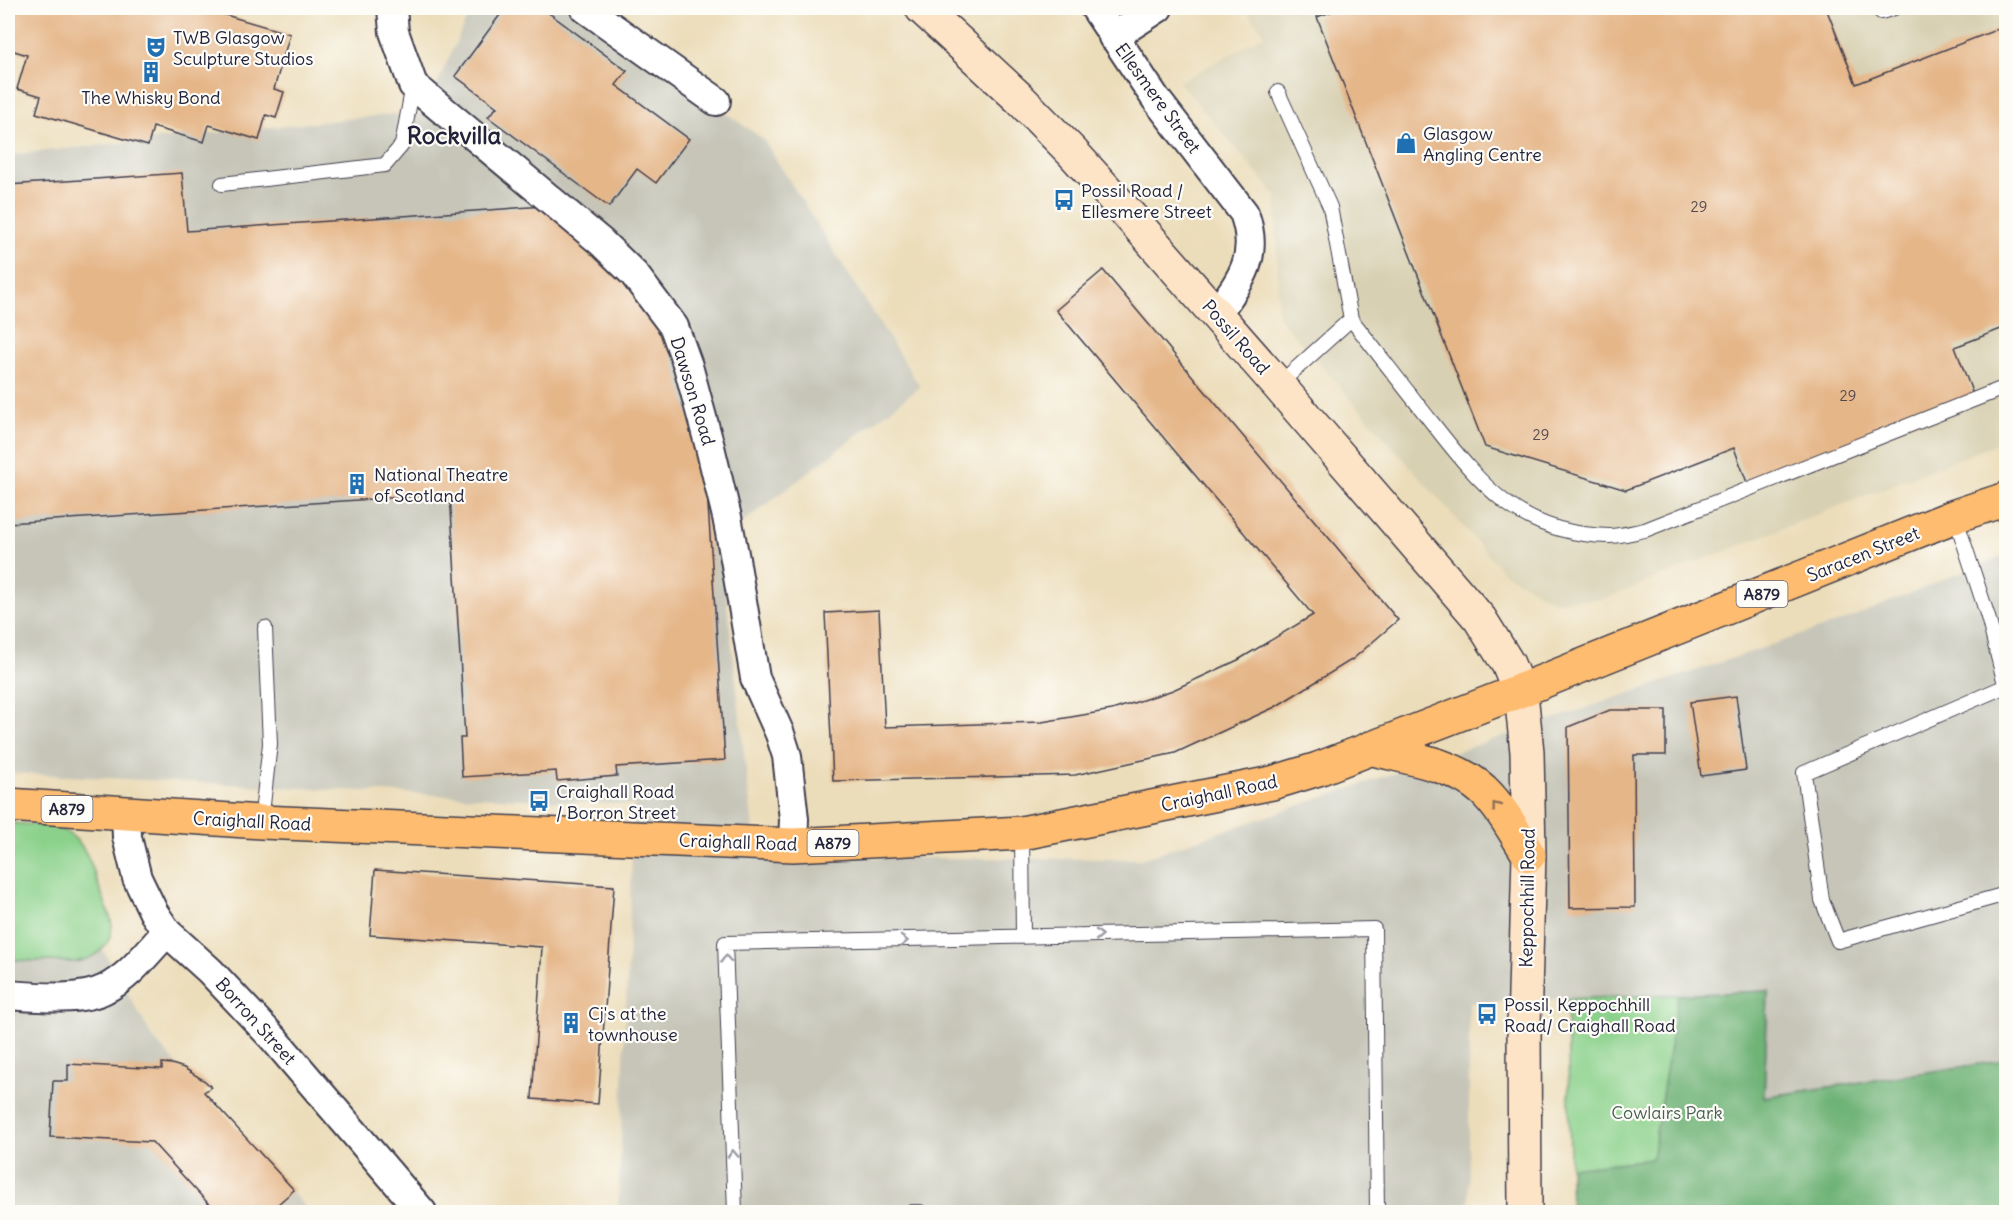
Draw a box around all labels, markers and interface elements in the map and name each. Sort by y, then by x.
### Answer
place label: TWB Glasgow Sculpture Studios [173,26,313,70]
theatre icon: TWB Glasgow Sculpture Studios [144,35,168,59]
street label: Ellesmere Street [1110,38,1206,158]
building icon: The Whisky Bond [139,60,163,84]
place label: The Whisky Bond [81,86,221,109]
district label: Rockvilla [407,120,502,150]
place label: Glasgow Angling Centre [1423,122,1542,166]
shop icon: Glasgow Angling Centre [1394,131,1418,155]
place label: Possil Road / Ellesmere Street [1081,179,1212,223]
bus stop icon: Possil Road / Ellesmere Street [1052,188,1076,212]
house number: 29 [1691,197,1707,216]
street label: Possil Road [1197,295,1275,379]
street label: Dawson Road [666,334,721,449]
house number: 29 [1840,386,1856,405]
house number: 29 [1533,425,1549,444]
place label: National Theatre of Scotland [374,463,508,507]
building icon: National Theatre of Scotland [345,472,369,496]
street label: Saracen Street [1804,521,1922,587]
road number: A879 [1736,581,1788,607]
street label: Craighall Road [1159,769,1280,817]
place label: Craighall Road / Borron Street [556,780,676,824]
bus stop icon: Craighall Road / Borron Street [527,789,551,813]
road number: A879 [42,796,92,822]
one-way arrow [1493,802,1504,813]
street label: Craighall Road [192,806,312,836]
street label: Craighall Road [678,828,798,856]
street label: Keppochhill Road [1514,828,1540,968]
road number: A879 [808,830,858,856]
one-way arrow [1095,929,1104,941]
one-way arrow [900,935,909,947]
one-way arrow [720,955,732,964]
street label: Borron Street [211,973,301,1069]
place label: Possil, Keppochhill Road/ Craighall Road [1504,993,1676,1037]
place label: Cj's at the townhouse [588,1002,678,1046]
bus stop icon: Possil, Keppochhill Road/ Craighall Road [1475,1002,1499,1026]
building icon: Cj's at the townhouse [559,1011,583,1035]
park label: Cowlairs Park [1611,1101,1723,1124]
one-way arrow [727,1150,740,1159]

